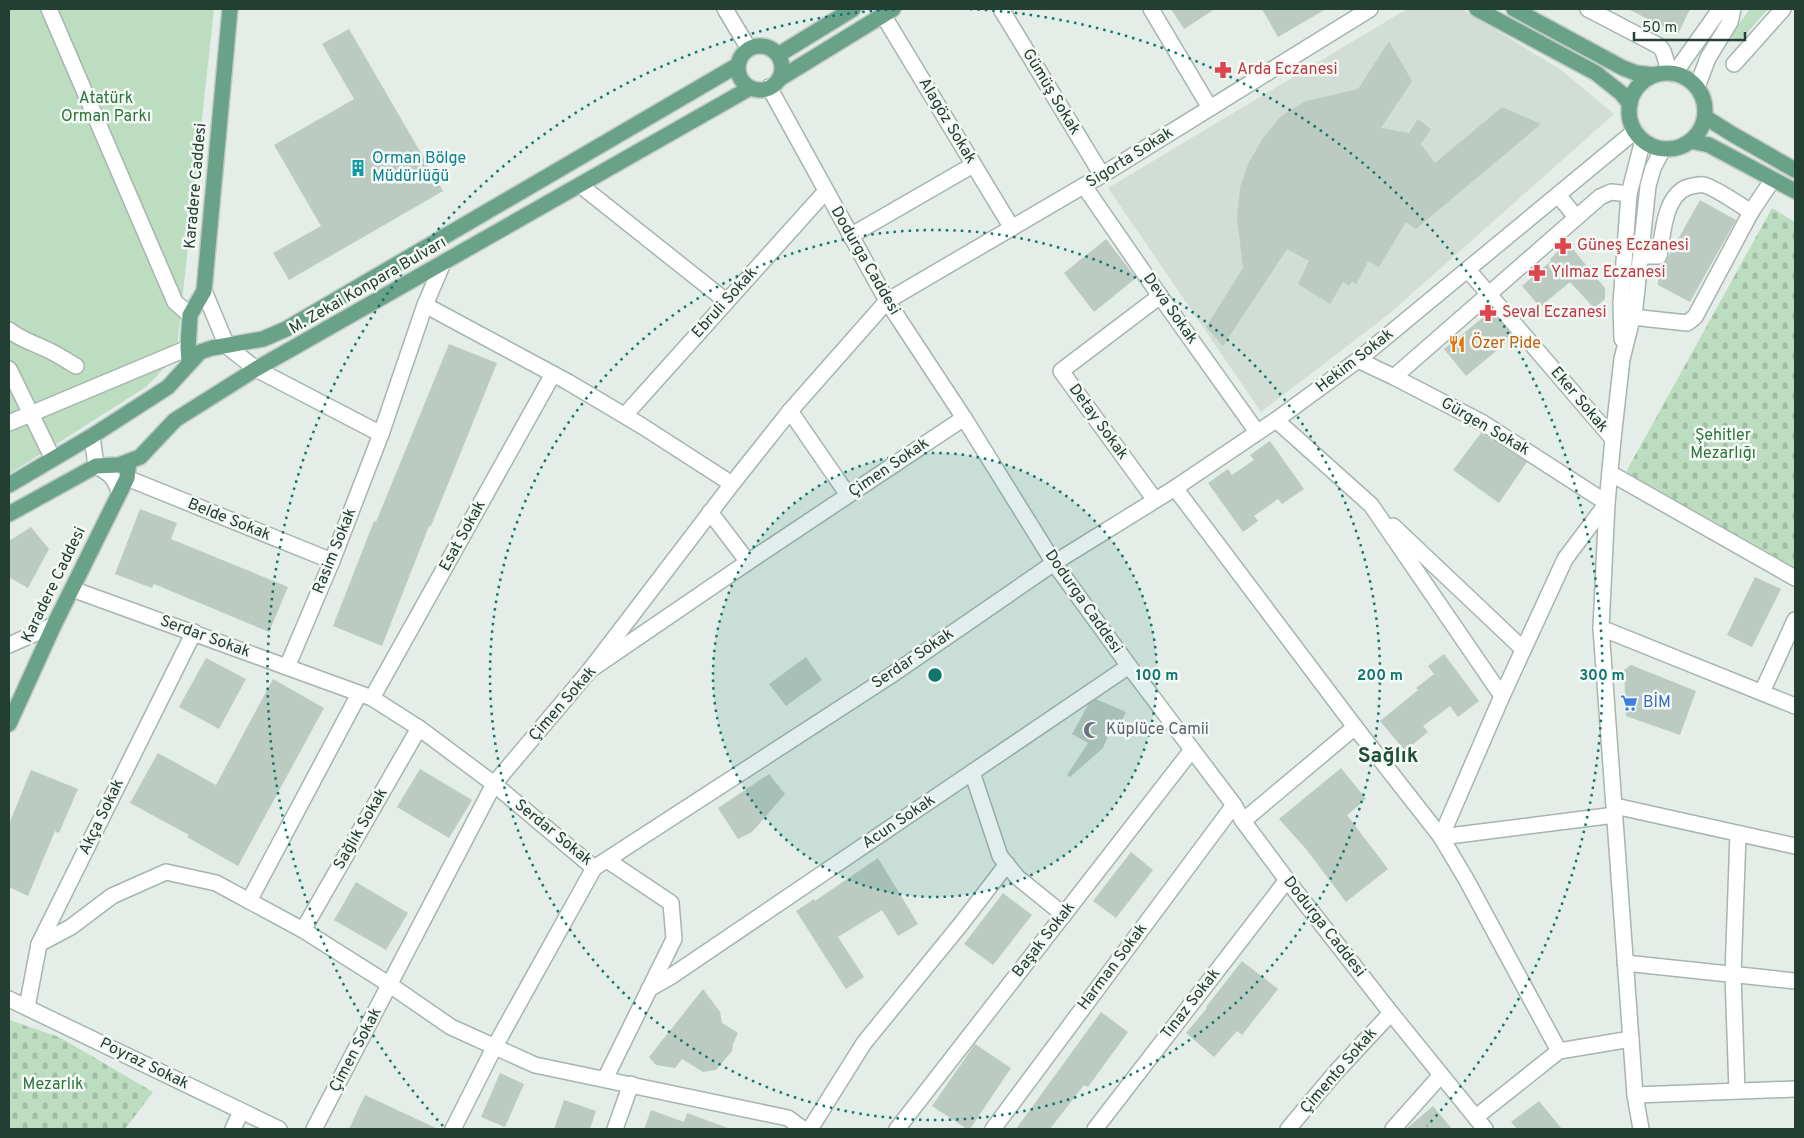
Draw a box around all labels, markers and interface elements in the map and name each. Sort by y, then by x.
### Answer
scale bar [1634,10,1745,42]
text: 50 m [1642,19,1677,38]
street label: Gümüş Sokak [1017,45,1085,139]
pharmacy icon: Arda Eczanesi [1213,60,1233,80]
place label: Arda Eczanesi [1237,60,1338,80]
street label: Alagöz Sokak [914,74,980,168]
park label: Atatürk Orman Parkı [61,89,151,127]
street label: Karadere Caddesi [181,122,211,250]
street label: Sigorta Sokak [1083,123,1177,193]
place label: Orman Bölge Müdürlüğü [372,149,466,187]
building icon: Orman Bölge Müdürlüğü [348,158,368,178]
street label: Dodurga Caddesi [826,203,904,319]
street label: M. Zekai Konpara Bulvarı [286,233,450,339]
pharmacy icon: Güneş Eczanesi [1553,236,1573,256]
place label: Güneş Eczanesi [1577,236,1689,256]
street label: Ebruli Sokak [688,263,762,343]
pharmacy icon: Yılmaz Eczanesi [1527,263,1547,283]
place label: Yılmaz Eczanesi [1551,263,1666,283]
street label: Deva Sokak [1138,270,1202,348]
pharmacy icon: Seval Eczanesi [1478,303,1498,323]
place label: Seval Eczanesi [1502,303,1607,323]
street label: Hekim Sokak [1312,325,1398,397]
place label: Özer Pide [1471,332,1541,354]
restaurant icon: Özer Pide [1447,334,1467,354]
street label: Eker Sokak [1546,363,1612,437]
street label: Detay Sokak [1064,380,1132,464]
street label: Gürgen Sokak [1437,393,1533,461]
park label: Şehitler Mezarlığı [1690,426,1756,464]
street label: Çimen Sokak [845,434,933,502]
street label: Belde Sokak [184,494,274,546]
street label: Esat Sokak [435,497,491,575]
street label: Rasim Sokak [309,505,361,597]
street label: Karadere Caddesi [17,524,91,646]
street label: Dodurga Caddesi [1040,546,1126,658]
street label: Serdar Sokak [157,611,253,663]
street label: Serdar Sokak [868,624,958,694]
street label: Çimen Sokak [525,662,601,746]
centre of rings [926,666,944,684]
text: 100 m [1136,667,1178,686]
text: 200 m [1357,667,1403,686]
text: 300 m [1579,667,1625,686]
place label: BİM [1643,692,1671,713]
supermarket icon: BİM [1619,693,1639,713]
mosque icon: Küplüce Camii [1082,720,1102,740]
place label: Küplüce Camii [1106,720,1209,740]
district label: Sağlık [1358,743,1419,770]
street label: Akça Sokak [75,776,129,858]
street label: Sağlık Sokak [330,785,392,873]
street label: Acun Sokak [859,790,939,854]
street label: Serdar Sokak [510,795,596,871]
street label: Dodurga Caddesi [1279,873,1369,981]
street label: Başak Sokak [1008,898,1080,982]
street label: Harman Sokak [1074,920,1152,1014]
street label: Tınaz Sokak [1157,964,1225,1044]
street label: Çimen Sokak [325,1004,387,1096]
street label: Çimento Sokak [1296,1024,1382,1118]
street label: Poyraz Sokak [96,1034,192,1094]
park label: Mezarlık [23,1075,83,1095]

